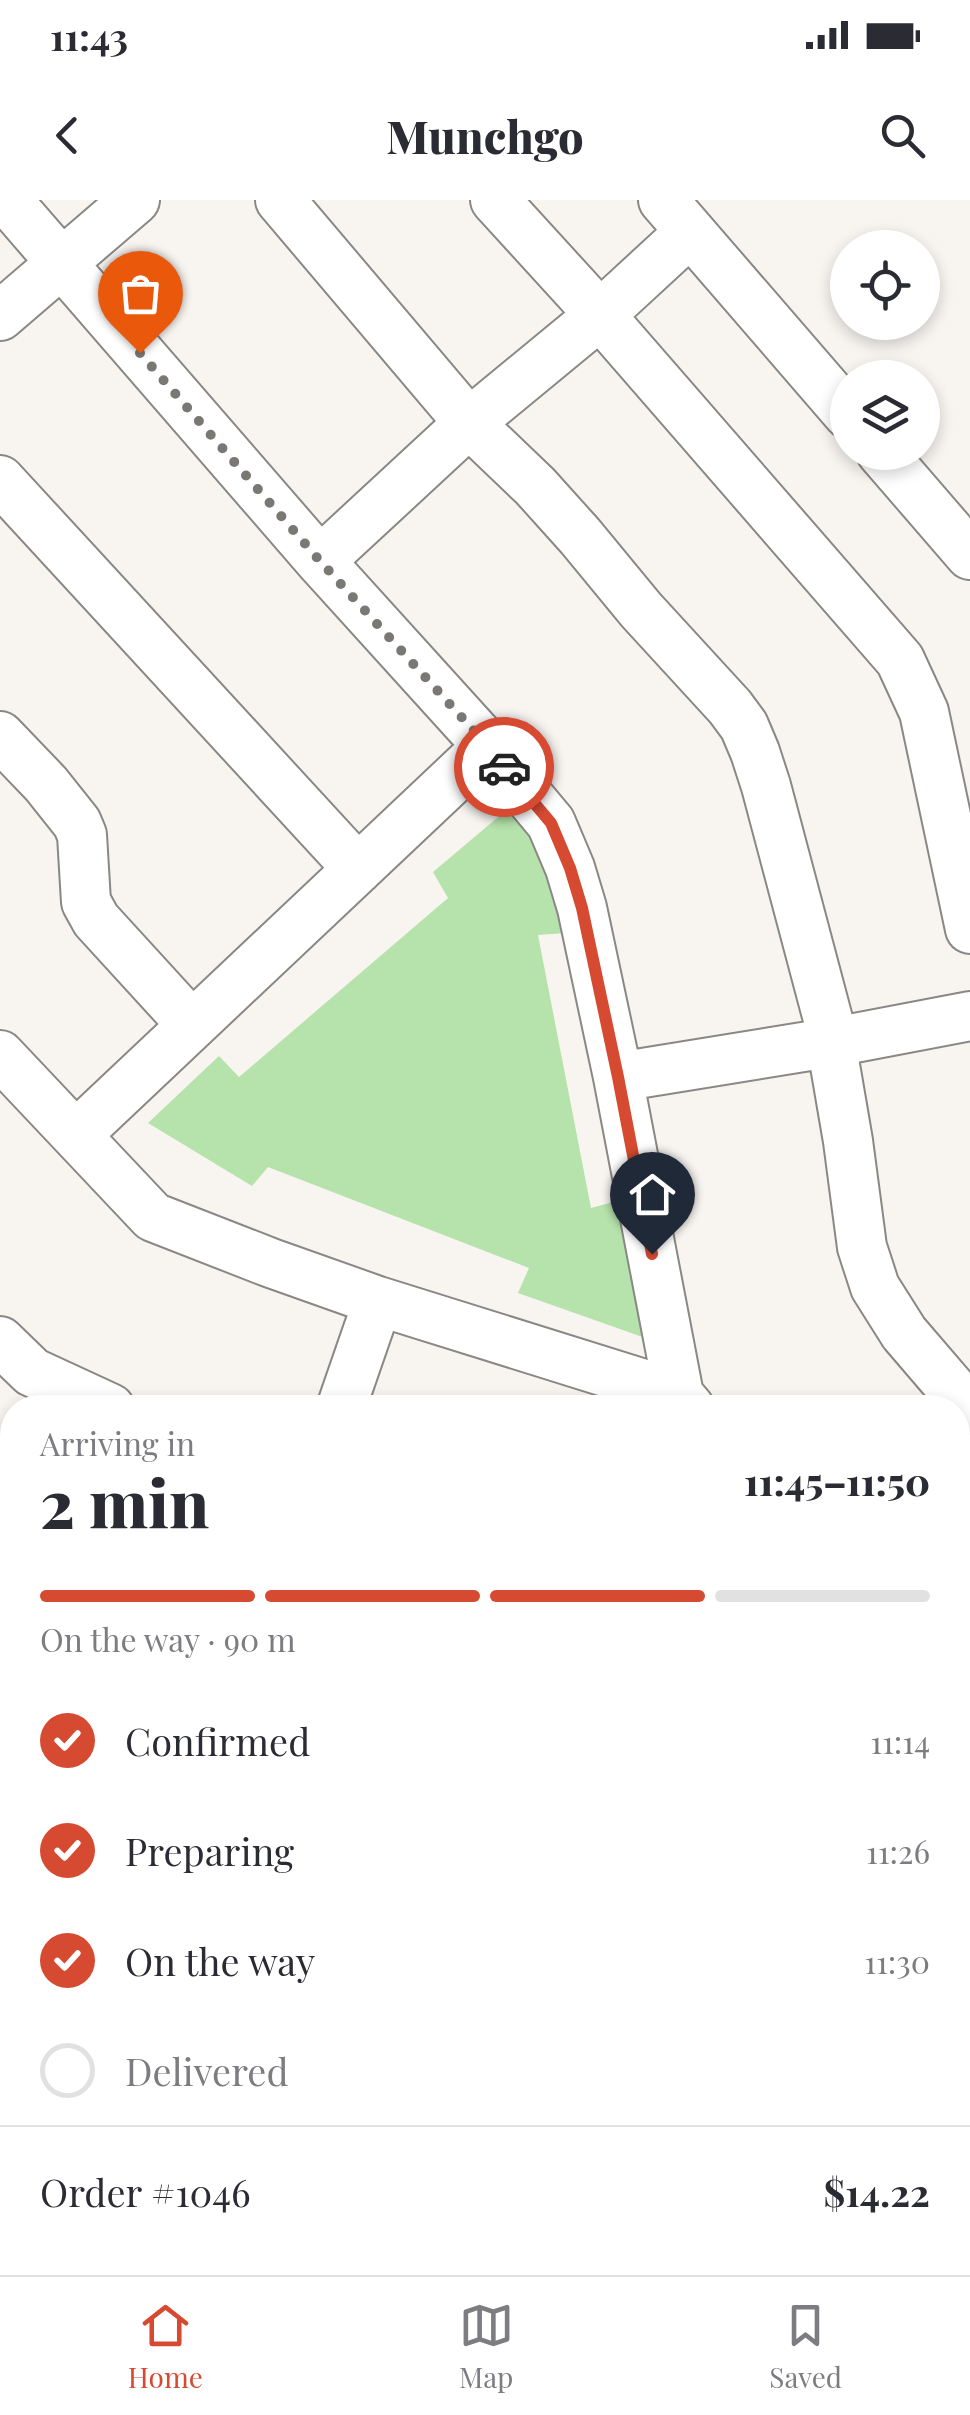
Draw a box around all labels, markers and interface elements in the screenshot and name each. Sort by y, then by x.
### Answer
text: 11:43 [50,10,128,61]
text: Munchgo [386,105,584,165]
icon: back [40,108,95,163]
icon: search [875,108,930,163]
map controls [830,230,940,470]
button: locate [830,230,940,340]
pin [98,251,183,354]
icon: bag [113,266,168,321]
button: layers [830,360,940,470]
courier [454,717,554,817]
icon: car [477,740,532,795]
pin [610,1152,695,1255]
icon: home [625,1167,680,1222]
text: Arriving in [40,1421,195,1464]
text: 11:45–11:50 [744,1455,930,1506]
text: 2 min [40,1458,209,1544]
text: On the way · 90 m [40,1617,296,1660]
icon: check [40,1713,95,1768]
text: Confirmed [125,1715,310,1766]
text: 11:14 [870,1719,930,1762]
icon: check [40,1823,95,1878]
text: Preparing [125,1825,294,1876]
text: 11:26 [866,1829,930,1872]
icon: check [40,1933,95,1988]
text: On the way [125,1935,315,1986]
text: 11:30 [864,1939,930,1982]
text: Delivered [125,2045,289,2096]
text: Order #1046 [40,2166,251,2217]
text: $14.22 [824,2166,930,2217]
tab: Home [128,2298,203,2395]
tab: Map [459,2298,514,2395]
tab: Saved [769,2298,842,2395]

